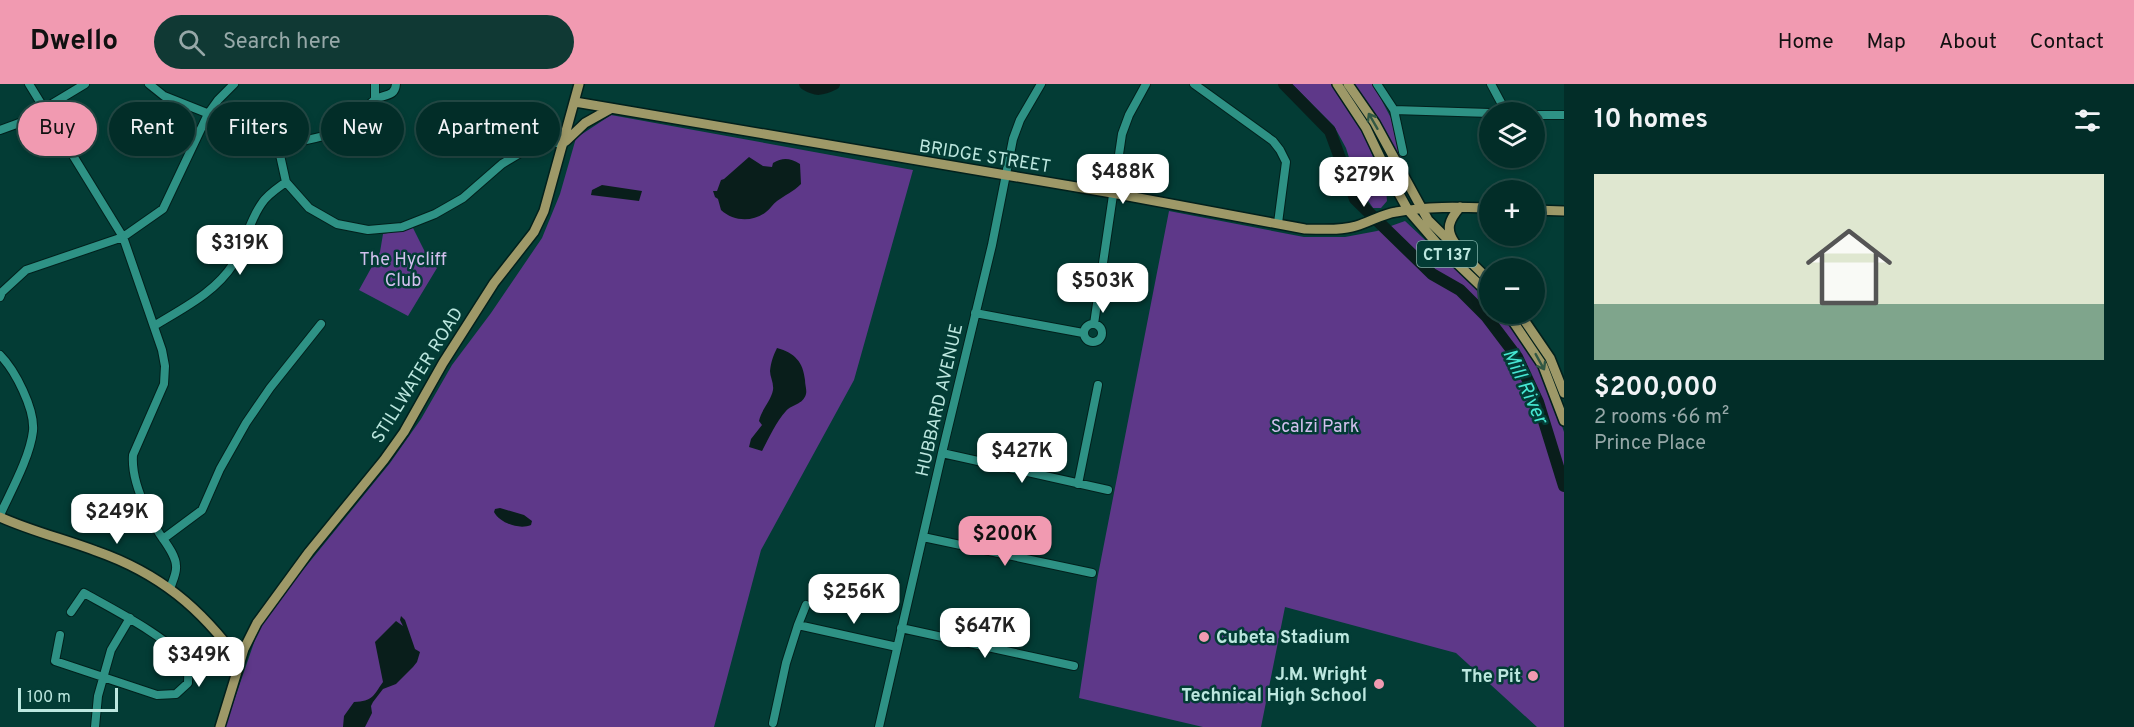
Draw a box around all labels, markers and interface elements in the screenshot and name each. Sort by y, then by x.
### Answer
search box [154,15,574,69]
text: Dwello [30,24,118,60]
icon: search [175,26,208,59]
text: Search here [223,29,341,56]
text: Home [1778,29,1834,56]
text: Map [1867,29,1906,56]
text: About [1939,29,1997,56]
text: Contact [2030,29,2104,56]
chip: Buy [18,102,97,156]
chip: Rent [109,102,195,156]
chip: Filters [207,102,309,156]
chip: New [321,102,404,156]
chip: Apartment [416,102,560,156]
map controls [1479,102,1545,324]
button: layers [1479,102,1545,168]
text: 10 homes [1594,104,1708,137]
icon: filters [2071,104,2104,137]
one-way arrow [1366,113,1378,130]
street label: BRIDGE STREET [917,136,1052,179]
pin: $488K [1081,154,1165,205]
pin: $279K [1322,157,1406,208]
text: $488K [1091,160,1155,186]
text: $279K [1333,163,1395,189]
button: + [1479,180,1545,246]
icon: home [1795,213,1903,321]
pin: $319K [198,225,282,276]
text: $319K [211,231,269,257]
road number: CT 137 [1417,241,1477,267]
park label: The Hycliff Club [359,249,447,293]
button: − [1479,258,1545,324]
pin: $503K [1061,263,1145,314]
text: $503K [1071,269,1135,295]
street label: STILLWATER ROAD [367,304,469,448]
street label: HUBBARD AVENUE [912,322,969,479]
water label: Mill River [1495,345,1554,430]
one-way arrow [1534,353,1546,370]
text: $200,000 [1594,372,1718,405]
text: 2 rooms · 66 m² [1594,405,1729,431]
park label: Scalzi Park [1271,416,1359,439]
text: Prince Place [1594,431,1706,457]
pin: $427K [980,433,1064,484]
text: $427K [991,439,1053,465]
pin: $249K [75,494,159,545]
text: $249K [85,500,149,526]
pin: $200K [963,516,1047,567]
text: $200K [973,522,1037,548]
pin: $256K [812,574,896,625]
text: $256K [823,580,885,606]
pin: $647K [943,608,1027,659]
text: $647K [954,614,1016,640]
place label: Cubeta Stadium [1216,627,1350,650]
marker: Cubeta Stadium [1197,630,1211,644]
pin: $349K [157,637,241,688]
text: $349K [167,643,231,669]
place label: J.M. Wright Technical High School [1181,664,1367,708]
place label: The Pit [1461,666,1521,689]
marker: The Pit [1526,669,1540,683]
marker: J.M. Wright Technical High School [1372,677,1386,691]
scale bar [18,685,118,712]
text: 100 m [27,688,71,708]

